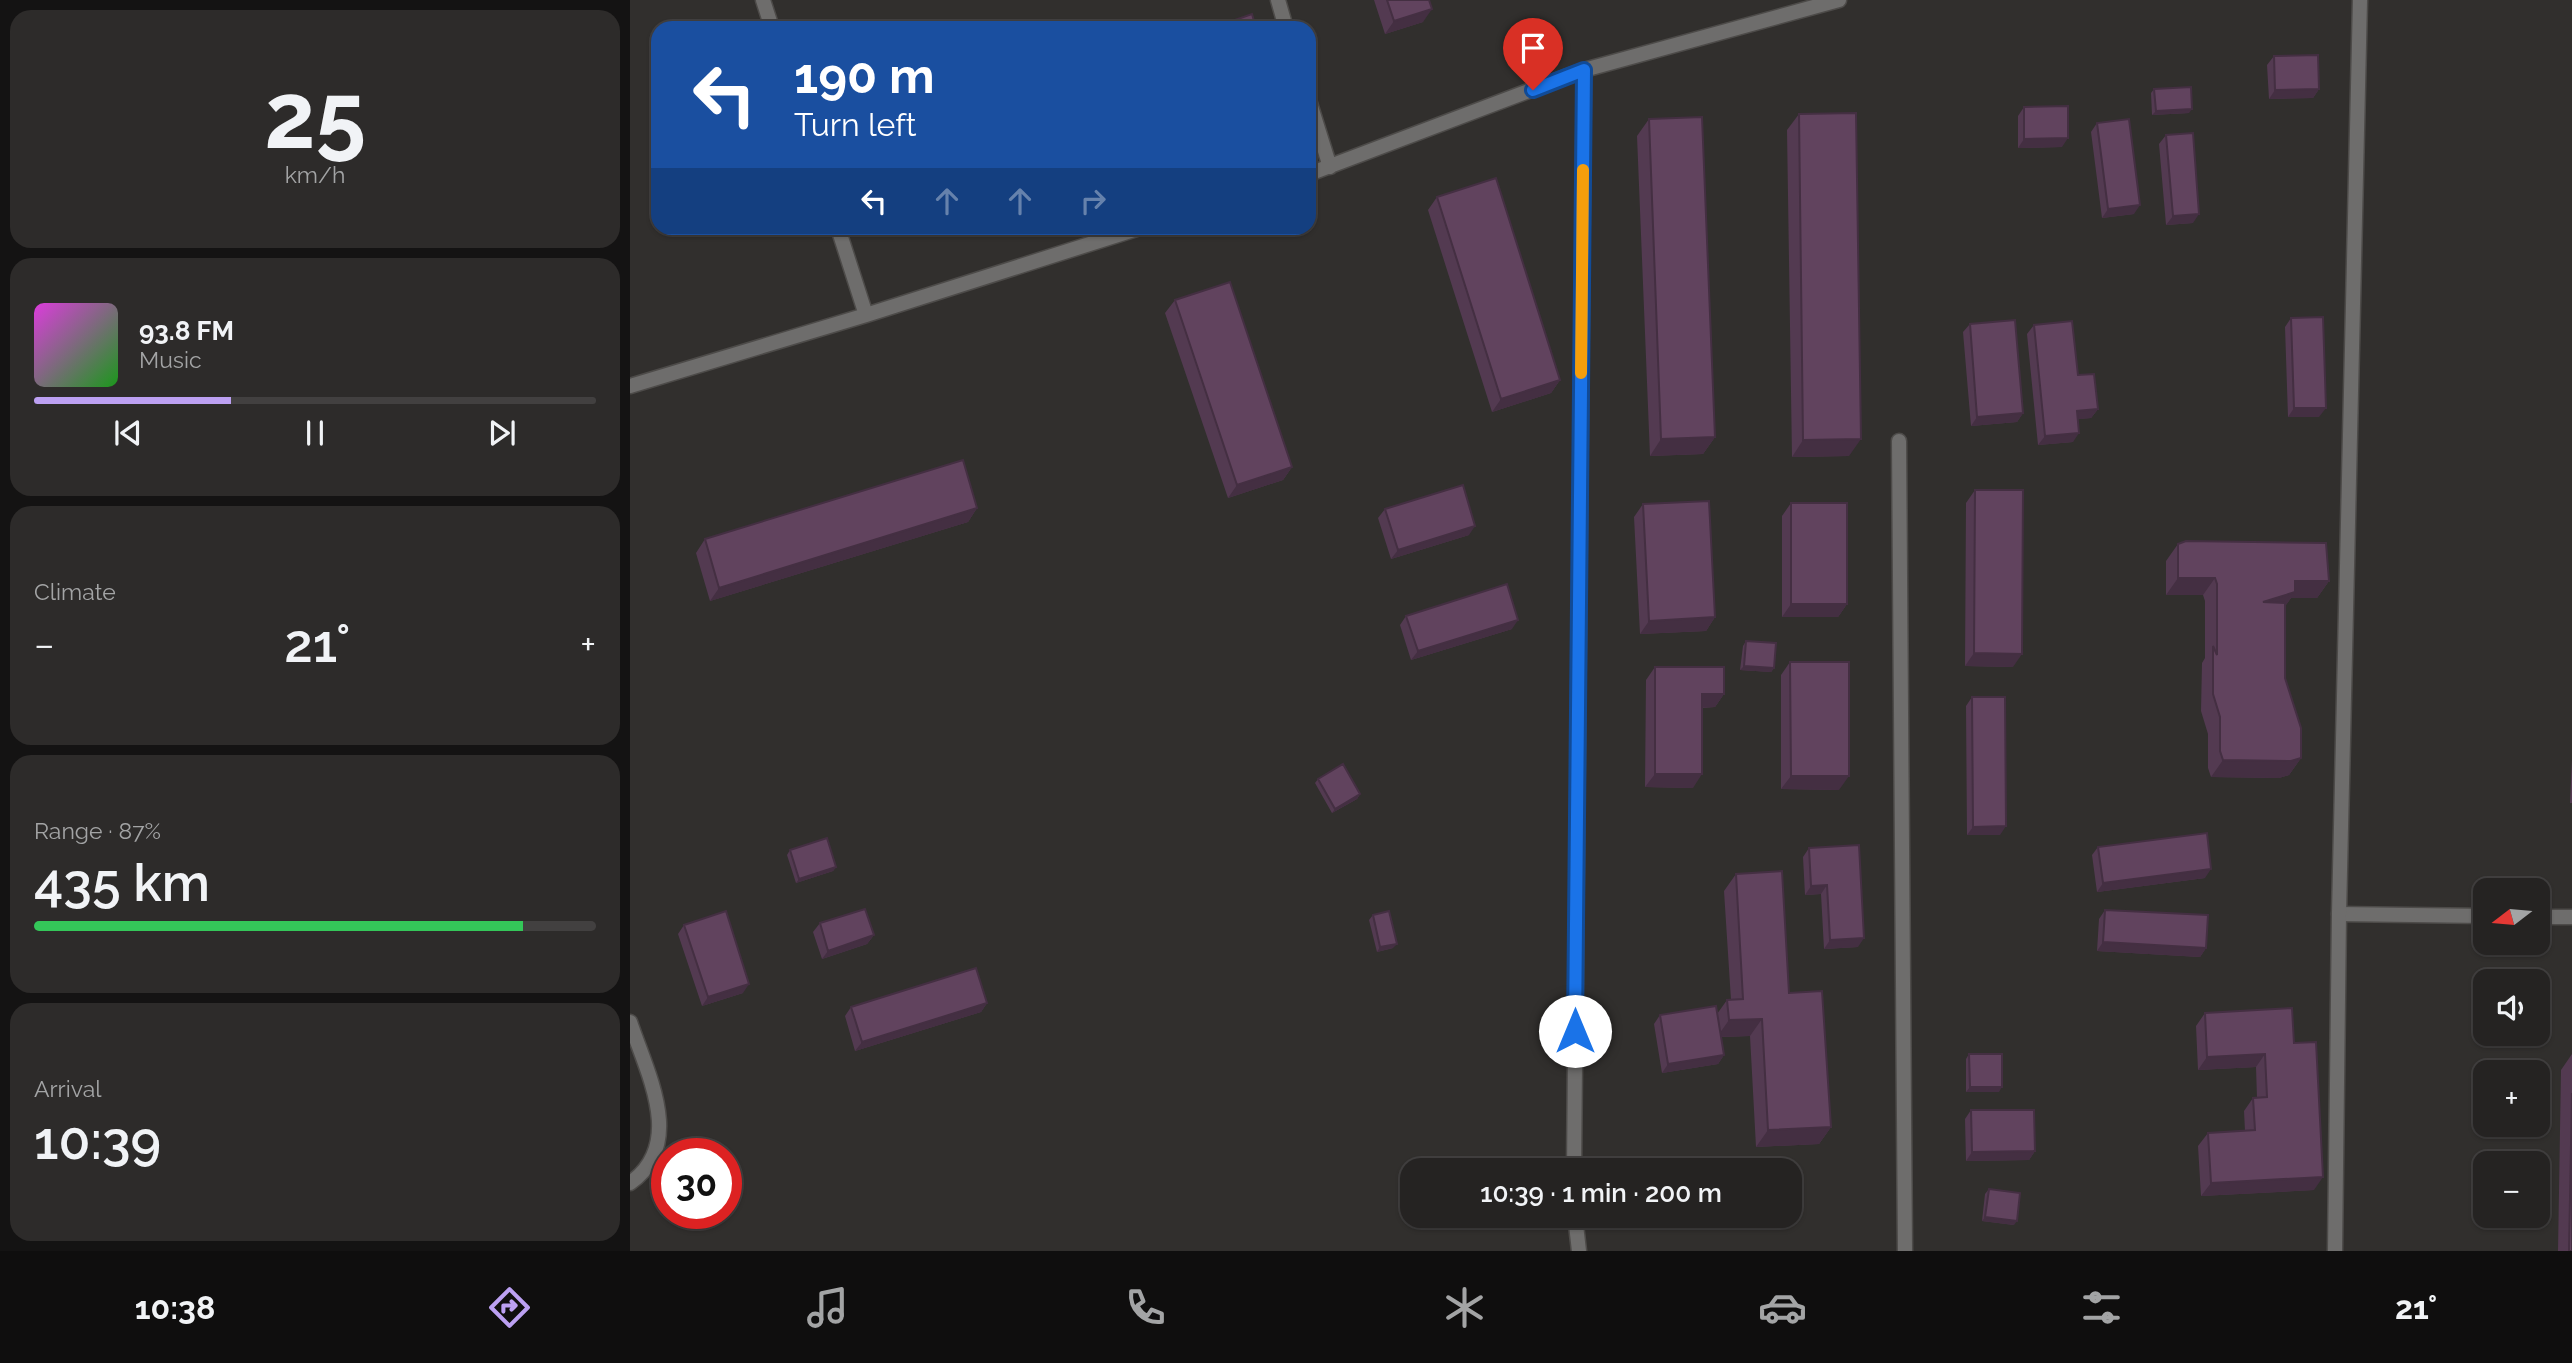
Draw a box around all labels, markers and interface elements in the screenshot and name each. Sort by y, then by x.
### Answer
pin [1503,18,1563,90]
icon: arrive [1514,29,1552,67]
text: 190 m [794,47,935,104]
icon: left [679,49,770,140]
text: 25 [264,62,366,169]
text: Turn left [794,106,916,143]
text: km/h [285,161,345,188]
icon: left [855,182,893,220]
icon: ahead [928,182,966,220]
icon: ahead [1001,182,1039,220]
icon: right [1074,182,1112,220]
text: 93.8 FM [139,316,234,346]
text: Music [139,346,202,373]
icon: previous [109,414,147,452]
icon: pause [296,414,334,452]
icon: next [483,414,521,452]
text: Climate [34,578,116,605]
text: 21° [284,613,351,674]
text: − [34,622,54,667]
text: + [580,622,596,667]
text: Range · 87% [34,817,161,844]
text: 435 km [34,852,210,913]
north arrow [2473,878,2550,956]
map controls [2473,878,2550,1228]
button: sound [2473,969,2550,1046]
position arrow [1538,994,1612,1068]
button: + [2473,1060,2550,1137]
text: Arrival [34,1075,101,1102]
text: 10:39 [34,1110,161,1171]
speed limit sign: 30 [651,1138,742,1229]
button: − [2473,1151,2550,1228]
text: 10:39 · 1 min · 200 m [1480,1178,1722,1208]
icon: directions [485,1283,534,1332]
icon: music [803,1283,852,1332]
icon: phone [1121,1283,1170,1332]
icon: climate [1440,1283,1489,1332]
icon: car [1758,1283,1807,1332]
icon: filters [2077,1283,2126,1332]
text: 10:38 [135,1289,215,1326]
text: 21° [2395,1289,2437,1326]

